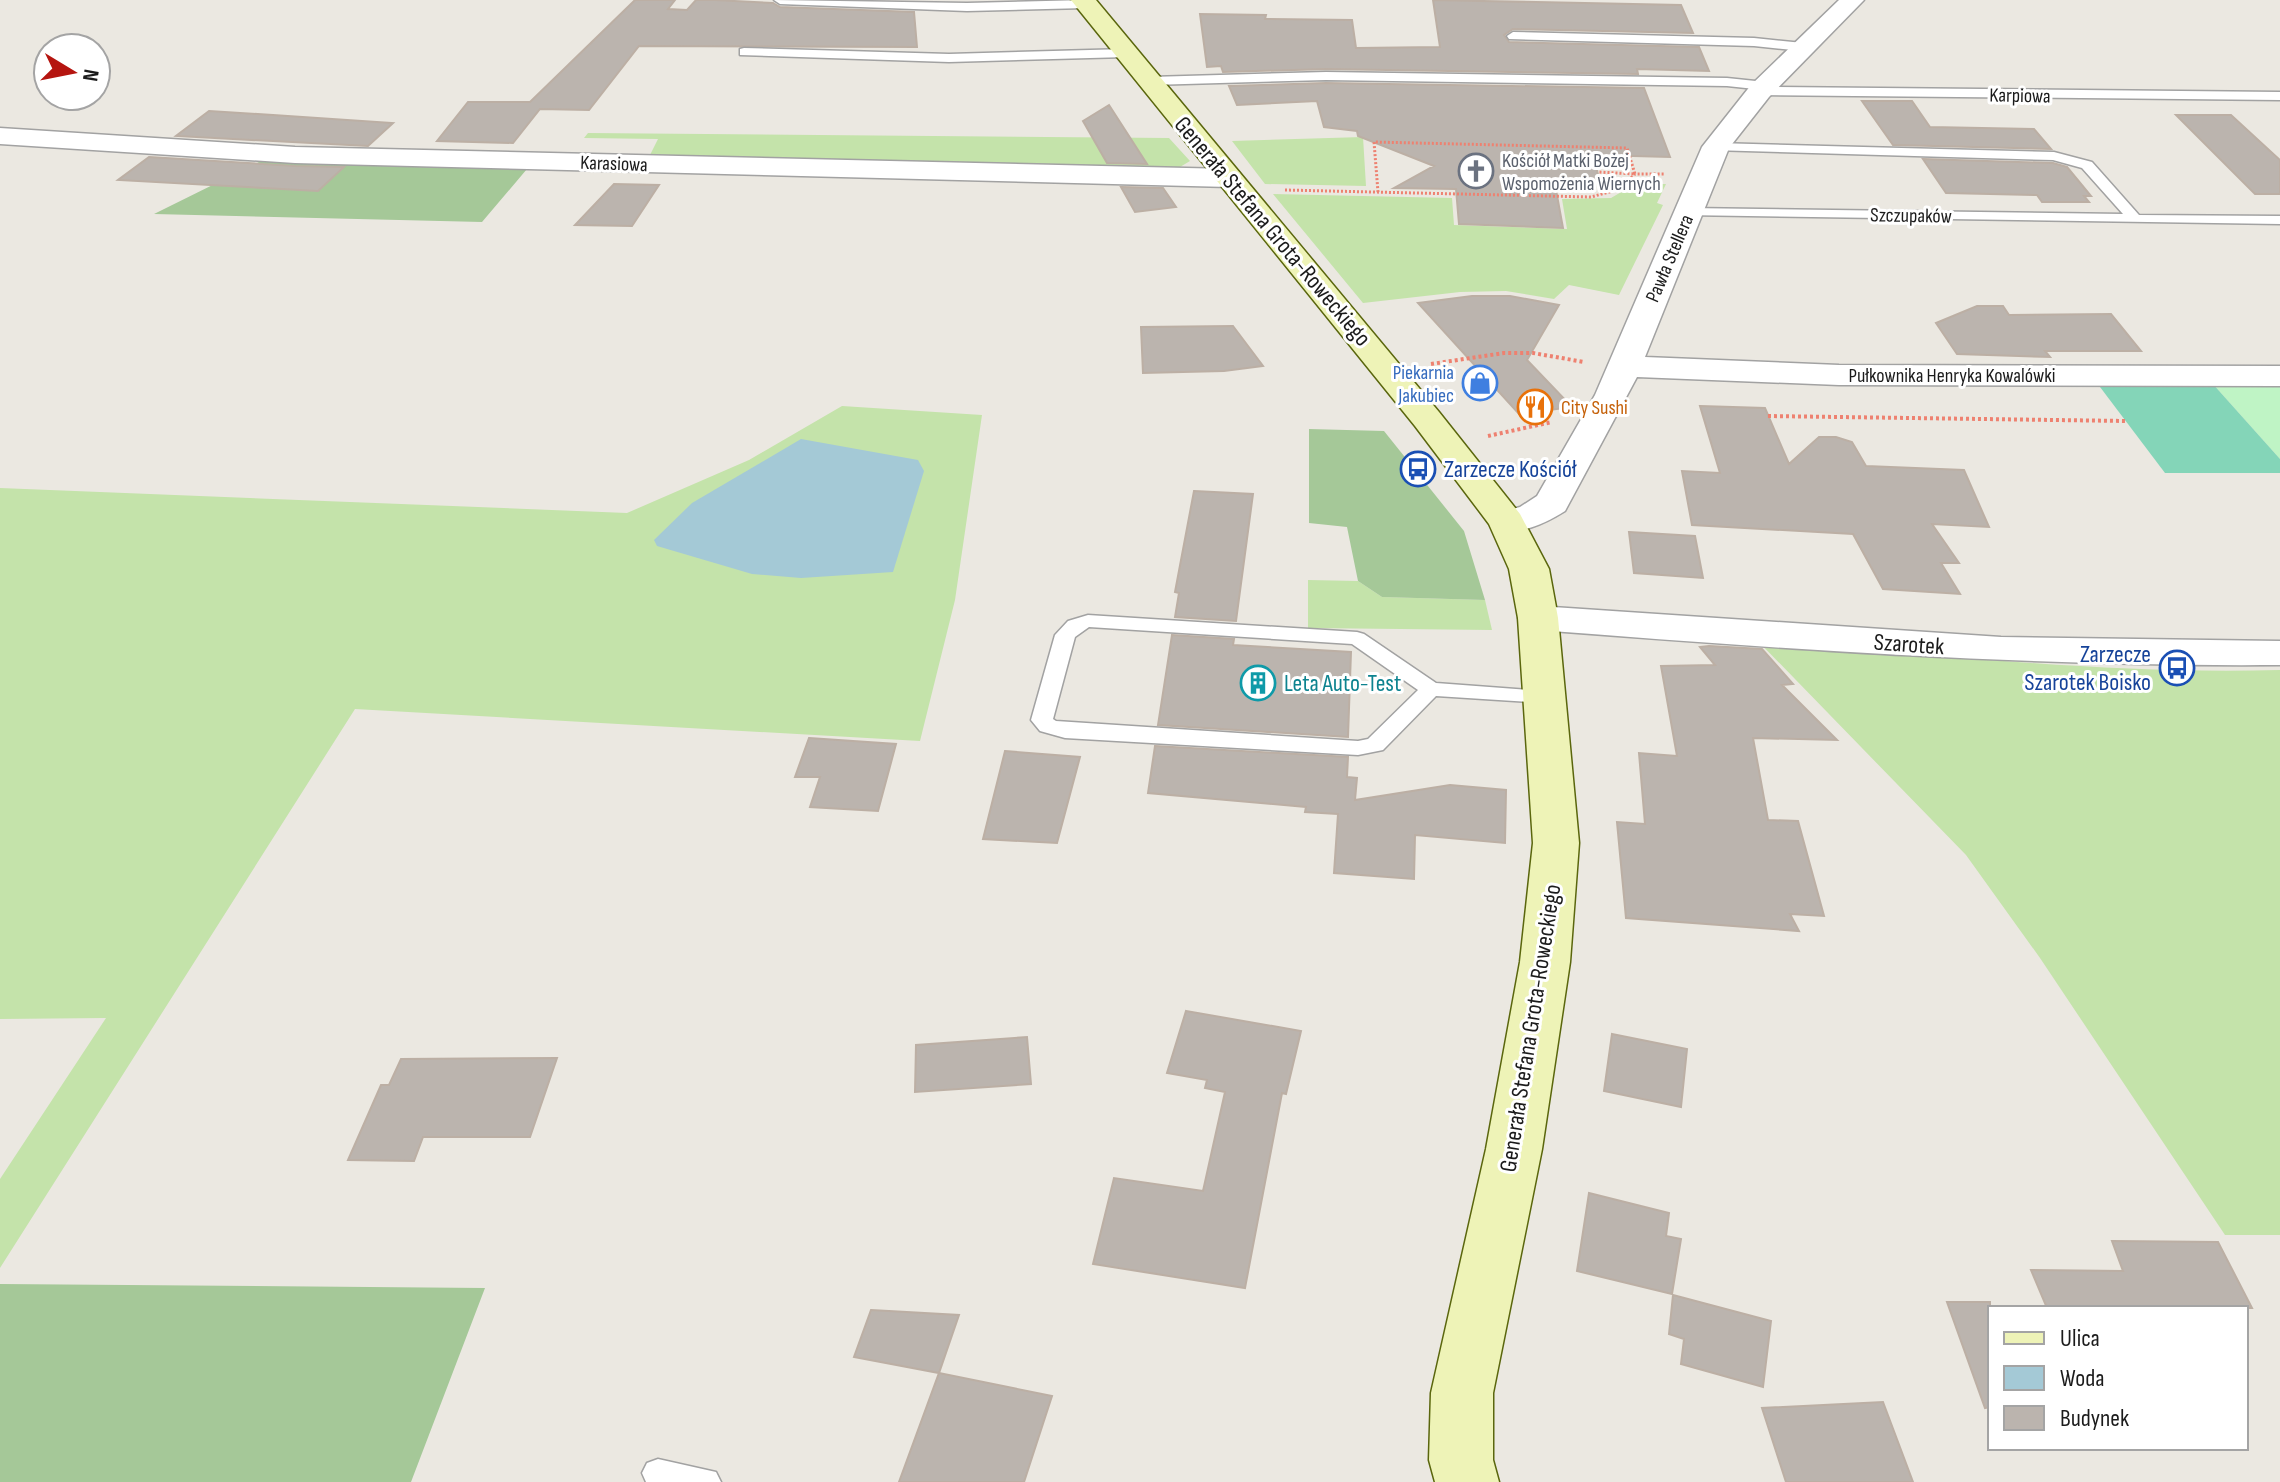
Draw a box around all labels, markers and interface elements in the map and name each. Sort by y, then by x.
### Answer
north arrow [32,32,112,112]
text: N [76,67,105,83]
street label: Karpiowa [1989,83,2051,109]
street label: Generała Stefana Grota-Roweckiego [1168,111,1377,352]
place label: Kościół Matki Bożej Wspomożenia Wiernych [1502,149,1661,196]
street label: Karasiowa [580,151,648,177]
church icon: Kościół Matki Bożej Wspomożenia Wiernych [1457,152,1495,190]
street label: Szczupaków [1870,203,1952,229]
street label: Pawła Stellera [1641,211,1699,306]
place label: Piekarnia Jakubiec [1393,361,1454,408]
shop icon: Piekarnia Jakubiec [1461,364,1499,402]
street label: Pułkownika Henryka Kowalówki [1848,364,2056,388]
restaurant icon: City Sushi [1516,388,1554,426]
place label: City Sushi [1561,396,1628,420]
bus stop icon: Zarzecze Kościół [1399,450,1437,488]
place label: Zarzecze Kościół [1444,455,1577,484]
street label: Szarotek [1873,628,1945,661]
place label: Zarzecze Szarotek Boisko [2024,640,2151,697]
bus stop icon: Zarzecze Szarotek Boisko [2158,649,2196,687]
building icon: Leta Auto-Test [1239,664,1277,702]
place label: Leta Auto-Test [1284,669,1401,698]
street label: Generała Stefana Grota-Roweckiego [1493,882,1568,1174]
legend [1988,1306,2248,1450]
text: Ulica [2060,1324,2100,1353]
text: Woda [2060,1364,2104,1393]
text: Budynek [2060,1404,2129,1433]

